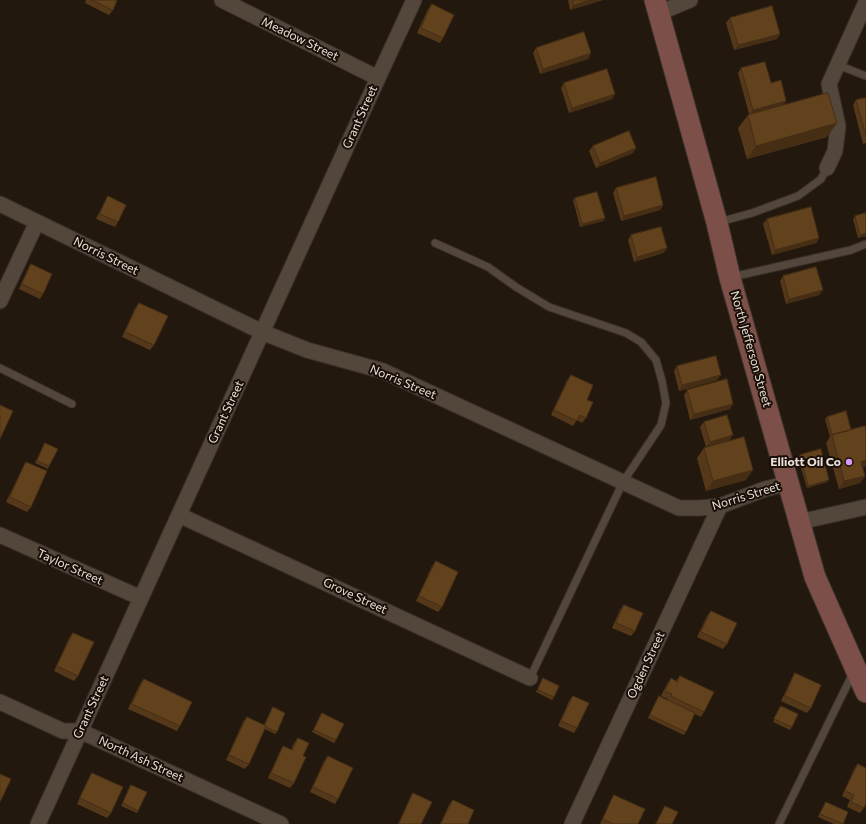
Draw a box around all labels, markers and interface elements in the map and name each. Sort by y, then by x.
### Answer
street label: Meadow Street [259,14,341,64]
street label: Grant Street [340,83,380,151]
street label: Norris Street [71,234,141,278]
street label: North Jefferson Street [727,289,775,409]
street label: Norris Street [368,362,438,402]
street label: Grant Street [205,378,247,446]
place label: Elliott Oil Co [770,455,841,469]
marker: Elliott Oil Co [844,457,854,467]
street label: Norris Street [710,479,782,513]
street label: Taylor Street [35,546,105,588]
street label: Grove Street [321,575,389,617]
street label: Ogden Street [624,629,668,701]
street label: Grant Street [70,673,112,741]
street label: North Ash Street [96,733,186,785]

